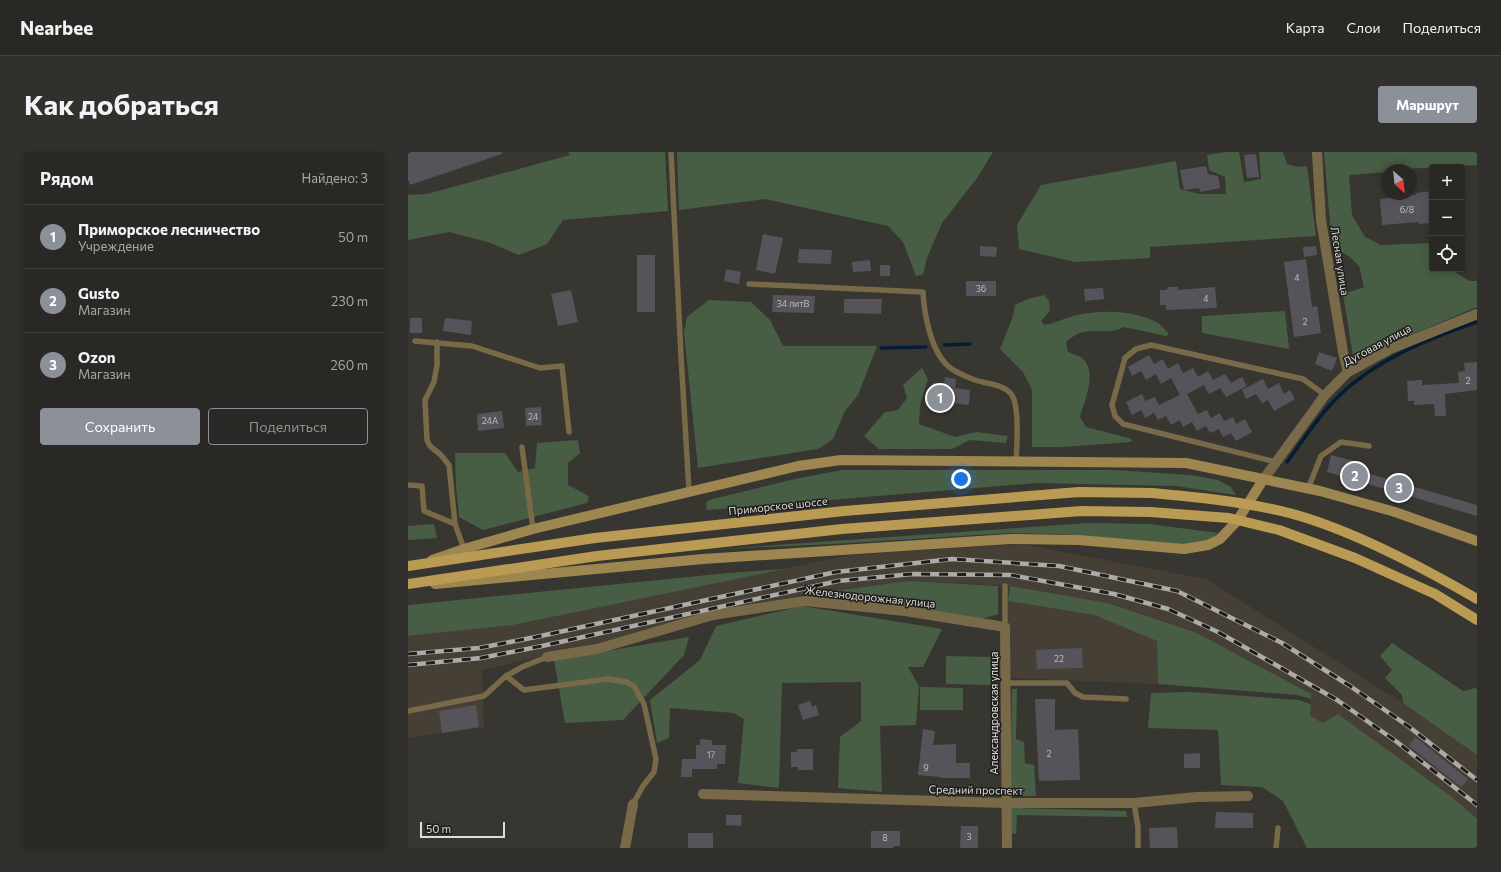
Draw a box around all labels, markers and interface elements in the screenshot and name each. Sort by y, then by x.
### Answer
text: Nearbee [20,16,93,39]
text: Карта [1286,19,1324,36]
text: Слои [1346,19,1381,36]
text: Поделиться [1403,19,1481,36]
button: Маршрут [1378,86,1477,123]
text: Как добраться [24,87,219,121]
north arrow [1381,164,1417,200]
map controls [1429,164,1465,272]
button: + [1429,164,1465,200]
text: Рядом [40,168,94,189]
text: Найдено: 3 [301,170,368,186]
button: − [1429,200,1465,236]
house number: 6/8 [1400,204,1414,215]
text: Приморское лесничество [78,220,260,238]
street label: Лесная улица [1329,226,1352,296]
text: 1 [50,229,56,245]
text: 50 m [338,229,368,245]
button: locate [1429,236,1465,272]
text: Учреждение [78,238,154,254]
house number: 4 [1294,272,1300,283]
house number: 36 [976,283,986,294]
text: Gusto [78,284,120,302]
text: 2 [49,293,57,309]
text: 230 m [331,293,368,309]
house number: 4 [1203,293,1209,304]
house number: 34 литВ [777,298,810,309]
text: Магазин [78,302,131,318]
house number: 2 [1303,316,1308,327]
street label: Дуговая улица [1341,321,1413,368]
text: Ozon [78,348,116,366]
text: 3 [49,357,57,373]
text: 260 m [331,357,368,373]
text: Магазин [78,366,131,382]
house number: 2 [1466,375,1471,386]
pin: 1 [927,383,953,413]
button: Сохранить [40,408,200,445]
button: Поделиться [208,408,368,445]
house number: 24 [528,411,539,422]
house number: 24А [482,415,498,426]
pin: 2 [1342,461,1368,491]
your location [951,469,971,489]
pin: 3 [1386,473,1412,503]
street label: Приморское шоссе [728,494,828,517]
street label: Железнодорожная улица [804,583,936,610]
street label: Александровская улица [987,651,1000,775]
house number: 22 [1054,653,1064,664]
house number: 2 [1047,748,1052,759]
house number: 17 [707,749,716,760]
house number: 9 [923,762,929,773]
street label: Средний проспект [928,782,1024,797]
scale bar [420,820,505,839]
text: 50 m [426,822,451,835]
house number: 3 [966,831,972,842]
house number: 8 [882,832,888,843]

